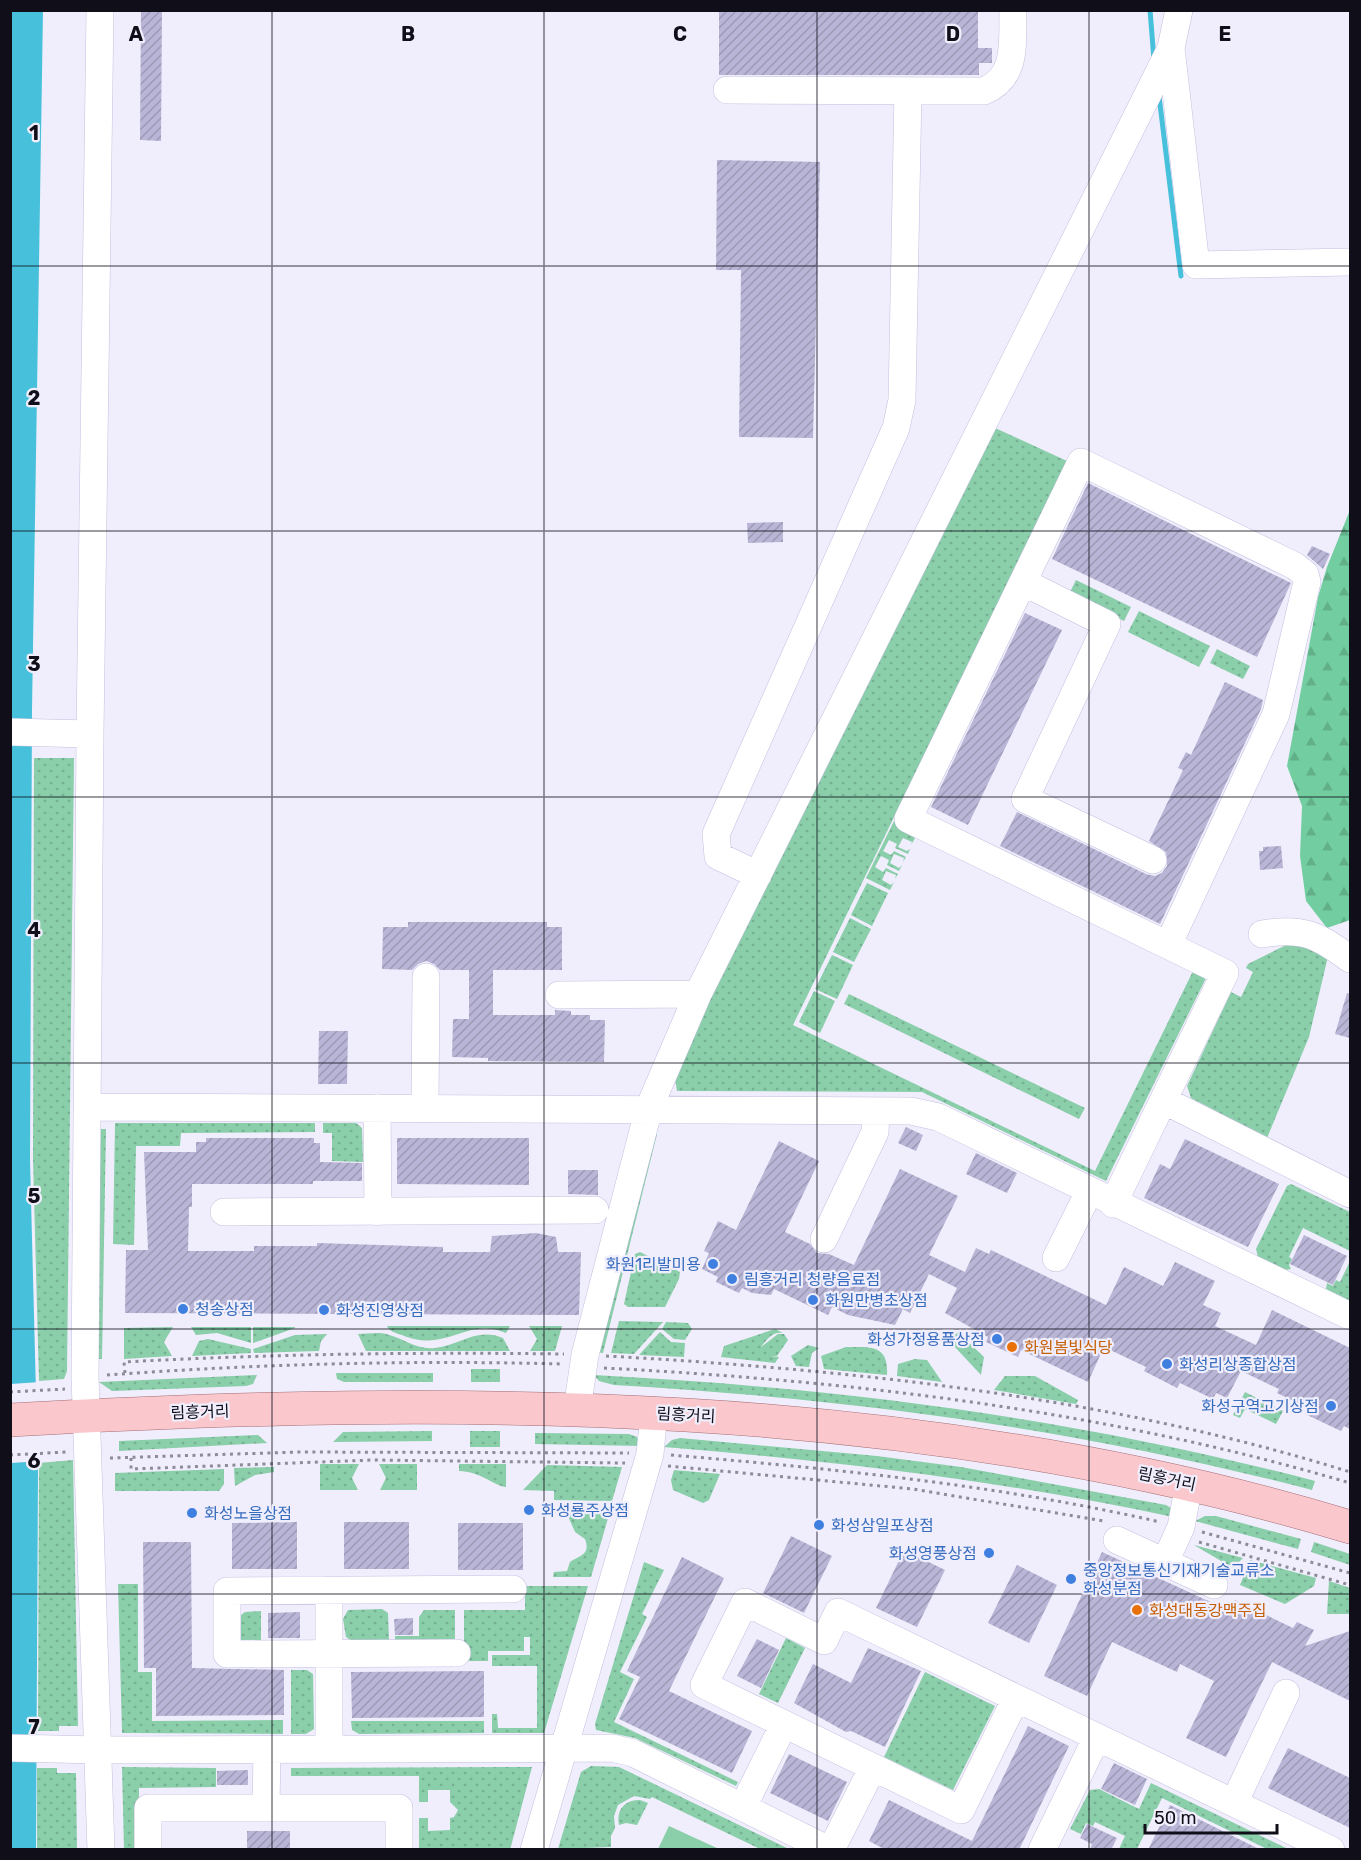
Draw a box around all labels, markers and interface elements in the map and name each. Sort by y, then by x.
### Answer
text: A [129,22,144,46]
text: B [401,22,415,46]
text: C [673,22,687,46]
text: D [946,22,960,46]
text: E [1219,22,1231,46]
text: 1 [29,121,39,145]
text: 2 [28,386,41,410]
text: 3 [27,652,41,676]
text: 4 [27,918,41,942]
text: 5 [28,1184,41,1208]
place label: 화원1리발미용 [606,1255,701,1274]
marker: 화원1리발미용 [706,1257,720,1271]
place label: 림흥거리 청량음료점 [744,1270,880,1289]
marker: 림흥거리 청량음료점 [725,1272,739,1286]
place label: 화원만병초상점 [825,1291,928,1310]
marker: 화원만병초상점 [806,1293,820,1307]
place label: 청송상점 [195,1300,254,1319]
place label: 화성진영상점 [336,1301,424,1320]
marker: 청송상점 [176,1302,190,1316]
marker: 화성진영상점 [317,1303,331,1317]
place label: 화성가정용품상점 [867,1330,985,1349]
marker: 화성가정용품상점 [990,1332,1004,1346]
place label: 화원봄빛식당 [1024,1338,1113,1357]
marker: 화원봄빛식당 [1005,1340,1019,1354]
place label: 화성리상종합상점 [1179,1355,1297,1374]
marker: 화성리상종합상점 [1160,1357,1174,1371]
place label: 화성구역고기상점 [1201,1397,1319,1416]
marker: 화성구역고기상점 [1324,1399,1338,1413]
street label: 림흥거리 [170,1401,230,1423]
street label: 림흥거리 [656,1404,716,1426]
text: 6 [27,1449,41,1473]
street label: 림흥거리 [1136,1464,1198,1494]
place label: 화성룡주상점 [541,1501,629,1520]
marker: 화성룡주상점 [522,1503,536,1517]
place label: 화성노을상점 [204,1504,292,1523]
marker: 화성노을상점 [185,1506,199,1520]
place label: 화성삼일포상점 [831,1516,934,1535]
marker: 화성삼일포상점 [812,1518,826,1532]
place label: 화성영풍상점 [889,1544,977,1563]
marker: 화성영풍상점 [982,1546,996,1560]
place label: 중앙정보통신기재기술교류소 화성분점 [1083,1561,1274,1598]
marker: 중앙정보통신기재기술교류소 화성분점 [1064,1572,1078,1586]
place label: 화성대동강맥주집 [1149,1601,1267,1620]
marker: 화성대동강맥주집 [1130,1603,1144,1617]
text: 7 [28,1715,40,1739]
scale bar [1145,1797,1277,1835]
text: 50 m [1154,1807,1197,1829]

